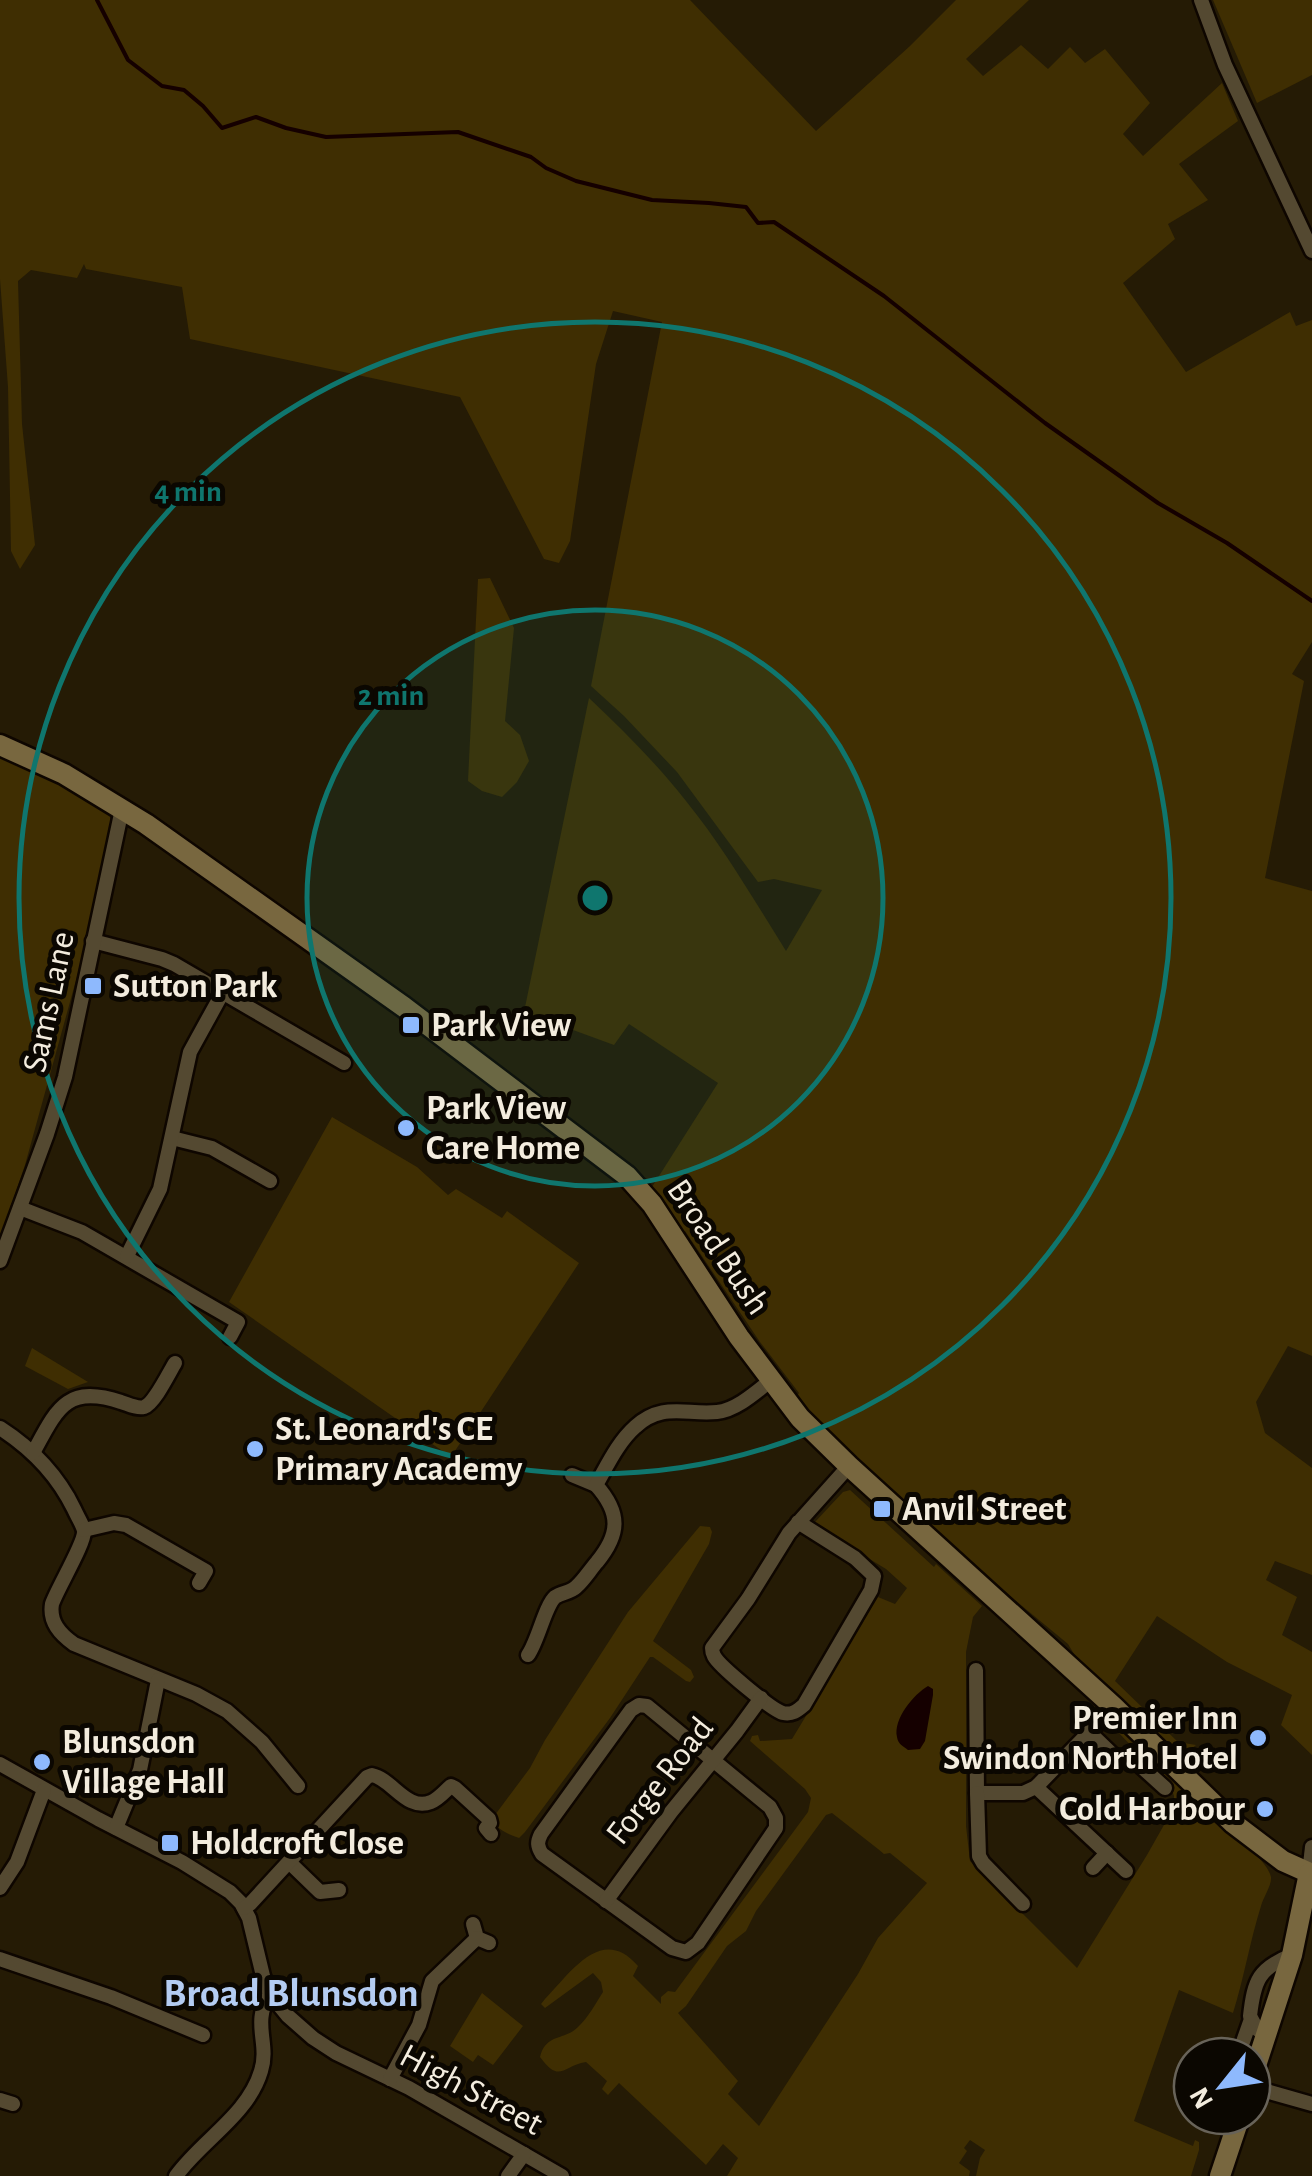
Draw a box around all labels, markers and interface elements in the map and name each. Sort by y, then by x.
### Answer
text: 4 min [154,477,222,507]
text: 2 min [358,681,424,711]
centre of rings [577,880,613,916]
street label: Sams Lane [17,928,81,1076]
place label: Sutton Park [113,969,278,1004]
marker: Sutton Park [82,975,104,997]
place label: Park View [431,1008,572,1043]
marker: Park View [400,1014,422,1036]
place label: Park View Care Home [426,1091,580,1166]
marker: Park View Care Home [395,1117,417,1139]
street label: Broad Bush [660,1173,776,1321]
place label: St. Leonard's CE Primary Academy [275,1412,523,1487]
marker: St. Leonard's CE Primary Academy [244,1438,266,1460]
place label: Anvil Street [902,1492,1066,1527]
marker: Anvil Street [871,1498,893,1520]
place label: Premier Inn Swindon North Hotel [943,1701,1238,1776]
street label: Forge Road [600,1711,720,1851]
place label: Blunsdon Village Hall [62,1725,225,1800]
marker: Premier Inn Swindon North Hotel [1247,1727,1269,1749]
marker: Blunsdon Village Hall [31,1751,53,1773]
place label: Cold Harbour [1059,1792,1245,1827]
marker: Cold Harbour [1254,1798,1276,1820]
place label: Holdcroft Close [190,1826,404,1861]
marker: Holdcroft Close [159,1832,181,1854]
district label: Broad Blunsdon [163,1974,419,2014]
north arrow [1172,2036,1272,2136]
street label: High Street [394,2038,548,2142]
text: N [1185,2082,1219,2113]

